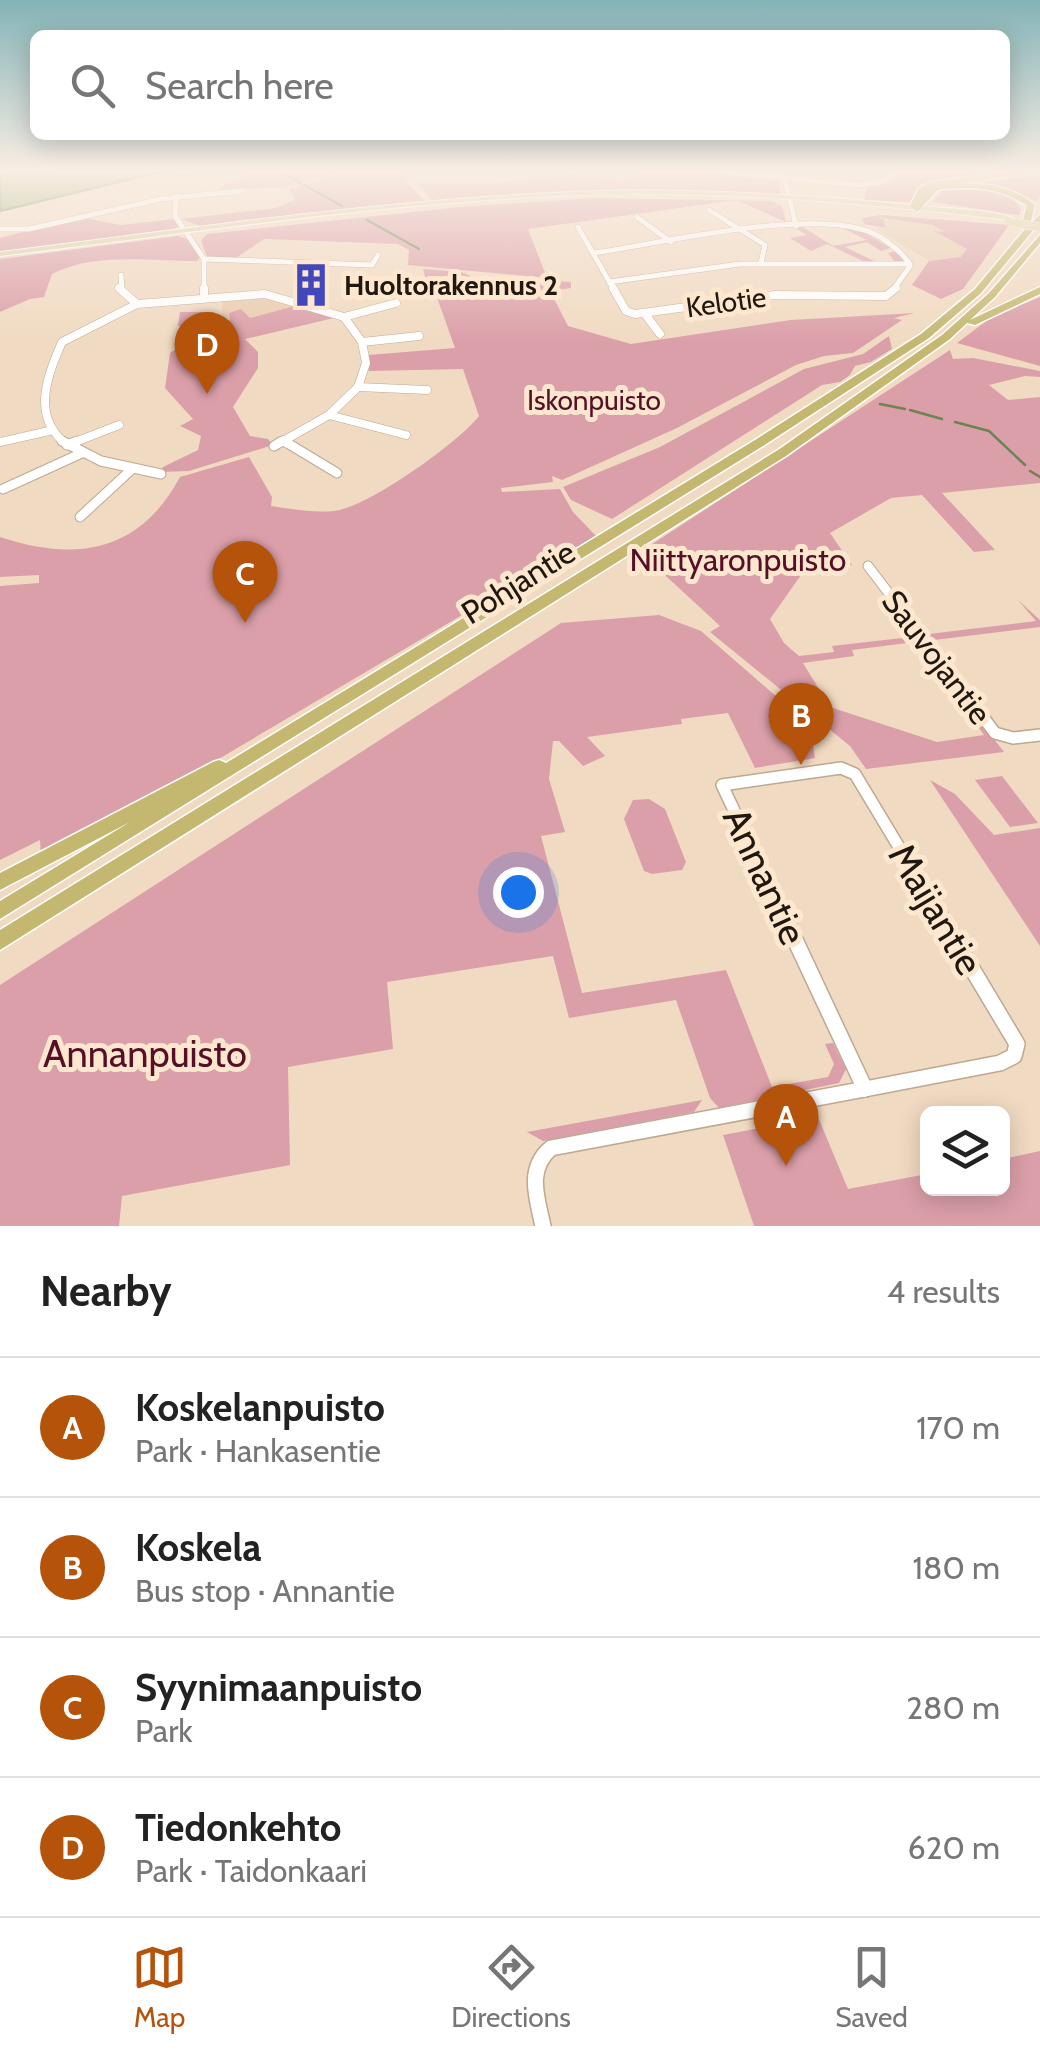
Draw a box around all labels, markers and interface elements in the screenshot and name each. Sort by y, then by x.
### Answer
search box [30,30,1010,140]
icon: search [65,58,120,113]
text: Search here [145,62,334,109]
building icon: Huoltorakennus 2 [287,261,335,309]
place label: Huoltorakennus 2 [344,268,558,302]
street label: Kelotie [684,280,768,324]
pin: D [174,312,240,394]
park label: Iskonpuisto [527,383,661,417]
street label: Pohjantie [454,532,582,632]
pin: C [212,540,278,623]
park label: Niittyaronpuisto [630,540,846,579]
street label: Sauvojantie [874,582,1000,732]
pin: B [768,682,834,765]
street label: Annantie [713,800,817,952]
street label: Maijantie [879,835,993,983]
your location [493,867,544,918]
park label: Annanpuisto [43,1030,247,1077]
pin: A [754,1084,818,1166]
map controls [920,1106,1010,1196]
button: layers [920,1106,1010,1196]
text: Nearby [40,1265,172,1317]
text: 4 results [887,1272,1000,1311]
text: Koskelanpuisto [135,1384,385,1431]
text: A [62,1408,83,1447]
text: 170 m [916,1408,1000,1447]
text: Park · Hankasentie [135,1431,381,1470]
text: Koskela [135,1524,261,1571]
text: B [62,1548,83,1587]
text: 180 m [913,1548,1000,1587]
text: Bus stop · Annantie [135,1571,395,1610]
text: Syynimaanpuisto [135,1664,422,1711]
text: C [63,1688,82,1727]
text: 280 m [906,1688,1000,1727]
text: Park [135,1711,193,1750]
text: Tiedonkehto [135,1804,341,1851]
text: D [61,1828,84,1867]
text: 620 m [907,1828,1000,1867]
text: Park · Taidonkaari [135,1851,367,1890]
tab: Map [132,1940,187,2034]
tab: Directions [451,1940,571,2034]
tab: Saved [835,1940,908,2034]

